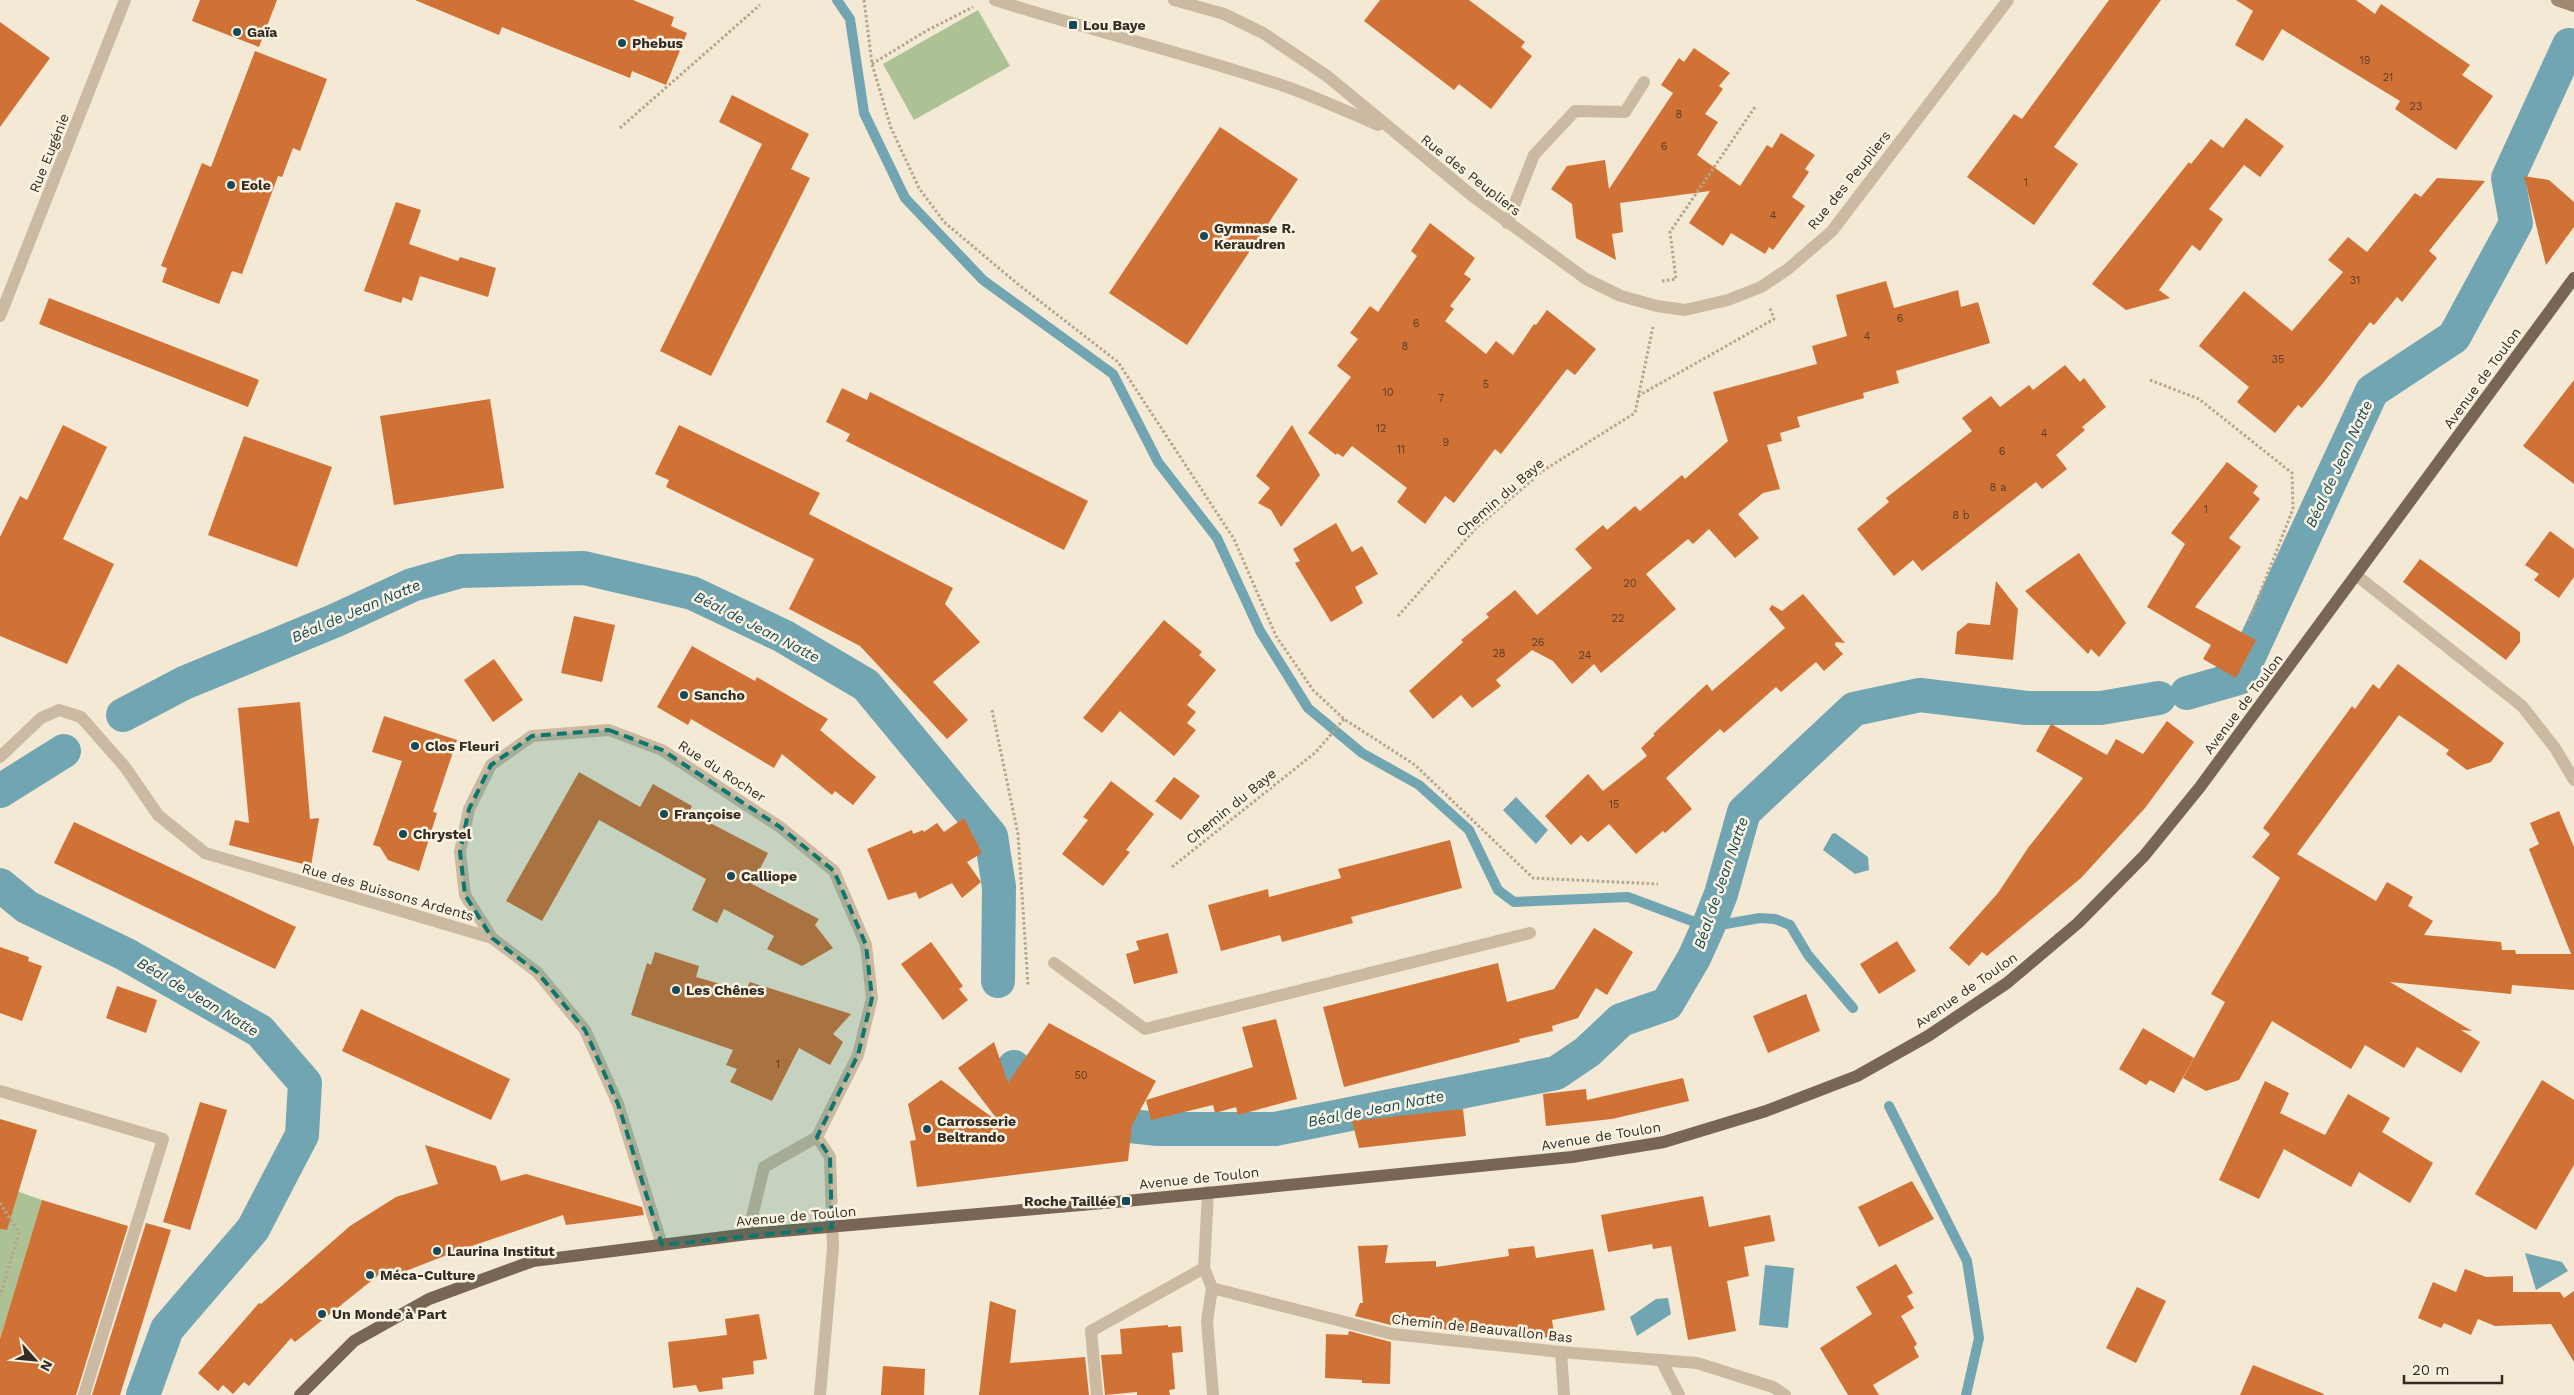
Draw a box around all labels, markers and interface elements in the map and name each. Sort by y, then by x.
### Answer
place label: Lou Baye [1083,17,1146,33]
marker: Lou Baye [1067,19,1079,31]
place label: Gaïa [247,24,278,40]
marker: Gaïa [231,26,243,38]
place label: Phebus [632,35,684,51]
marker: Phebus [616,37,628,49]
house number: 19 [2359,54,2371,67]
house number: 21 [2383,71,2393,84]
house number: 23 [2410,100,2422,113]
house number: 8 [1676,108,1683,121]
street label: Rue Eugénie [26,111,72,195]
street label: Rue des Peupliers [1804,127,1894,233]
street label: Rue des Peupliers [1418,131,1524,219]
house number: 6 [1661,140,1668,153]
house number: 1 [2024,176,2028,189]
place label: Eole [241,177,271,193]
marker: Eole [225,179,237,191]
house number: 4 [1770,209,1777,222]
place label: Gymnase R. Keraudren [1214,220,1295,252]
marker: Gymnase R. Keraudren [1198,230,1210,242]
house number: 31 [2350,274,2360,287]
house number: 6 [1897,312,1904,325]
house number: 6 [1413,317,1420,330]
street label: Avenue de Toulon [2440,324,2524,432]
house number: 4 [1864,330,1871,343]
house number: 8 [1402,340,1409,353]
house number: 35 [2272,353,2284,366]
house number: 5 [1483,378,1489,391]
house number: 10 [1382,386,1394,399]
house number: 7 [1438,392,1444,405]
water label: Béal de Jean Natte [2302,397,2376,531]
house number: 12 [1376,422,1386,435]
house number: 4 [2041,427,2048,440]
house number: 9 [1443,436,1450,449]
house number: 11 [1397,443,1405,456]
house number: 6 [1999,445,2006,458]
street label: Chemin du Baye [1453,455,1547,539]
house number: 8 a [1990,481,2006,494]
house number: 1 [2204,503,2208,516]
house number: 8 b [1952,509,1970,522]
water label: Béal de Jean Natte [289,576,423,646]
house number: 20 [1623,577,1637,590]
water label: Béal de Jean Natte [691,588,823,666]
house number: 22 [1612,612,1624,625]
house number: 26 [1531,636,1545,649]
house number: 28 [1492,647,1506,660]
house number: 24 [1579,649,1592,662]
street label: Avenue de Toulon [2200,651,2286,757]
place label: Sancho [694,687,745,703]
marker: Sancho [678,689,690,701]
street label: Rue du Rocher [675,737,769,805]
place label: Clos Fleuri [425,738,499,754]
marker: Clos Fleuri [409,740,421,752]
street label: Chemin du Baye [1183,765,1279,847]
house number: 15 [1609,798,1619,811]
place label: Françoise [674,806,741,822]
marker: Françoise [658,808,670,820]
water label: Béal de Jean Natte [1690,815,1752,951]
place label: Chrystel [413,826,472,842]
marker: Chrystel [397,828,409,840]
street label: Rue des Buissons Ardents [300,860,476,924]
place label: Calliope [741,868,797,884]
marker: Calliope [725,870,737,882]
street label: Avenue de Toulon [1912,949,2020,1031]
water label: Béal de Jean Natte [134,954,262,1040]
place label: Les Chênes [686,982,765,998]
marker: Les Chênes [670,984,682,996]
house number: 1 [776,1058,780,1071]
house number: 50 [1074,1069,1088,1082]
water label: Béal de Jean Natte [1306,1087,1446,1131]
place label: Carrosserie Beltrando [937,1113,1016,1145]
street label: Avenue de Toulon [1540,1119,1662,1153]
marker: Carrosserie Beltrando [921,1123,933,1135]
street label: Avenue de Toulon [1138,1164,1260,1192]
place label: Roche Taillée [1024,1193,1116,1209]
marker: Roche Taillée [1120,1195,1132,1207]
street label: Avenue de Toulon [735,1203,857,1229]
place label: Laurina Institut [447,1243,555,1259]
marker: Laurina Institut [431,1245,443,1257]
place label: Méca-Culture [380,1267,475,1283]
marker: Méca-Culture [364,1269,376,1281]
place label: Un Monde à Part [332,1306,447,1322]
marker: Un Monde à Part [316,1308,328,1320]
street label: Chemin de Beauvallon Bas [1391,1311,1573,1345]
north arrow [10,1335,60,1385]
scale bar [2404,1352,2502,1384]
text: N [37,1358,56,1374]
text: 20 m [2412,1361,2450,1379]

